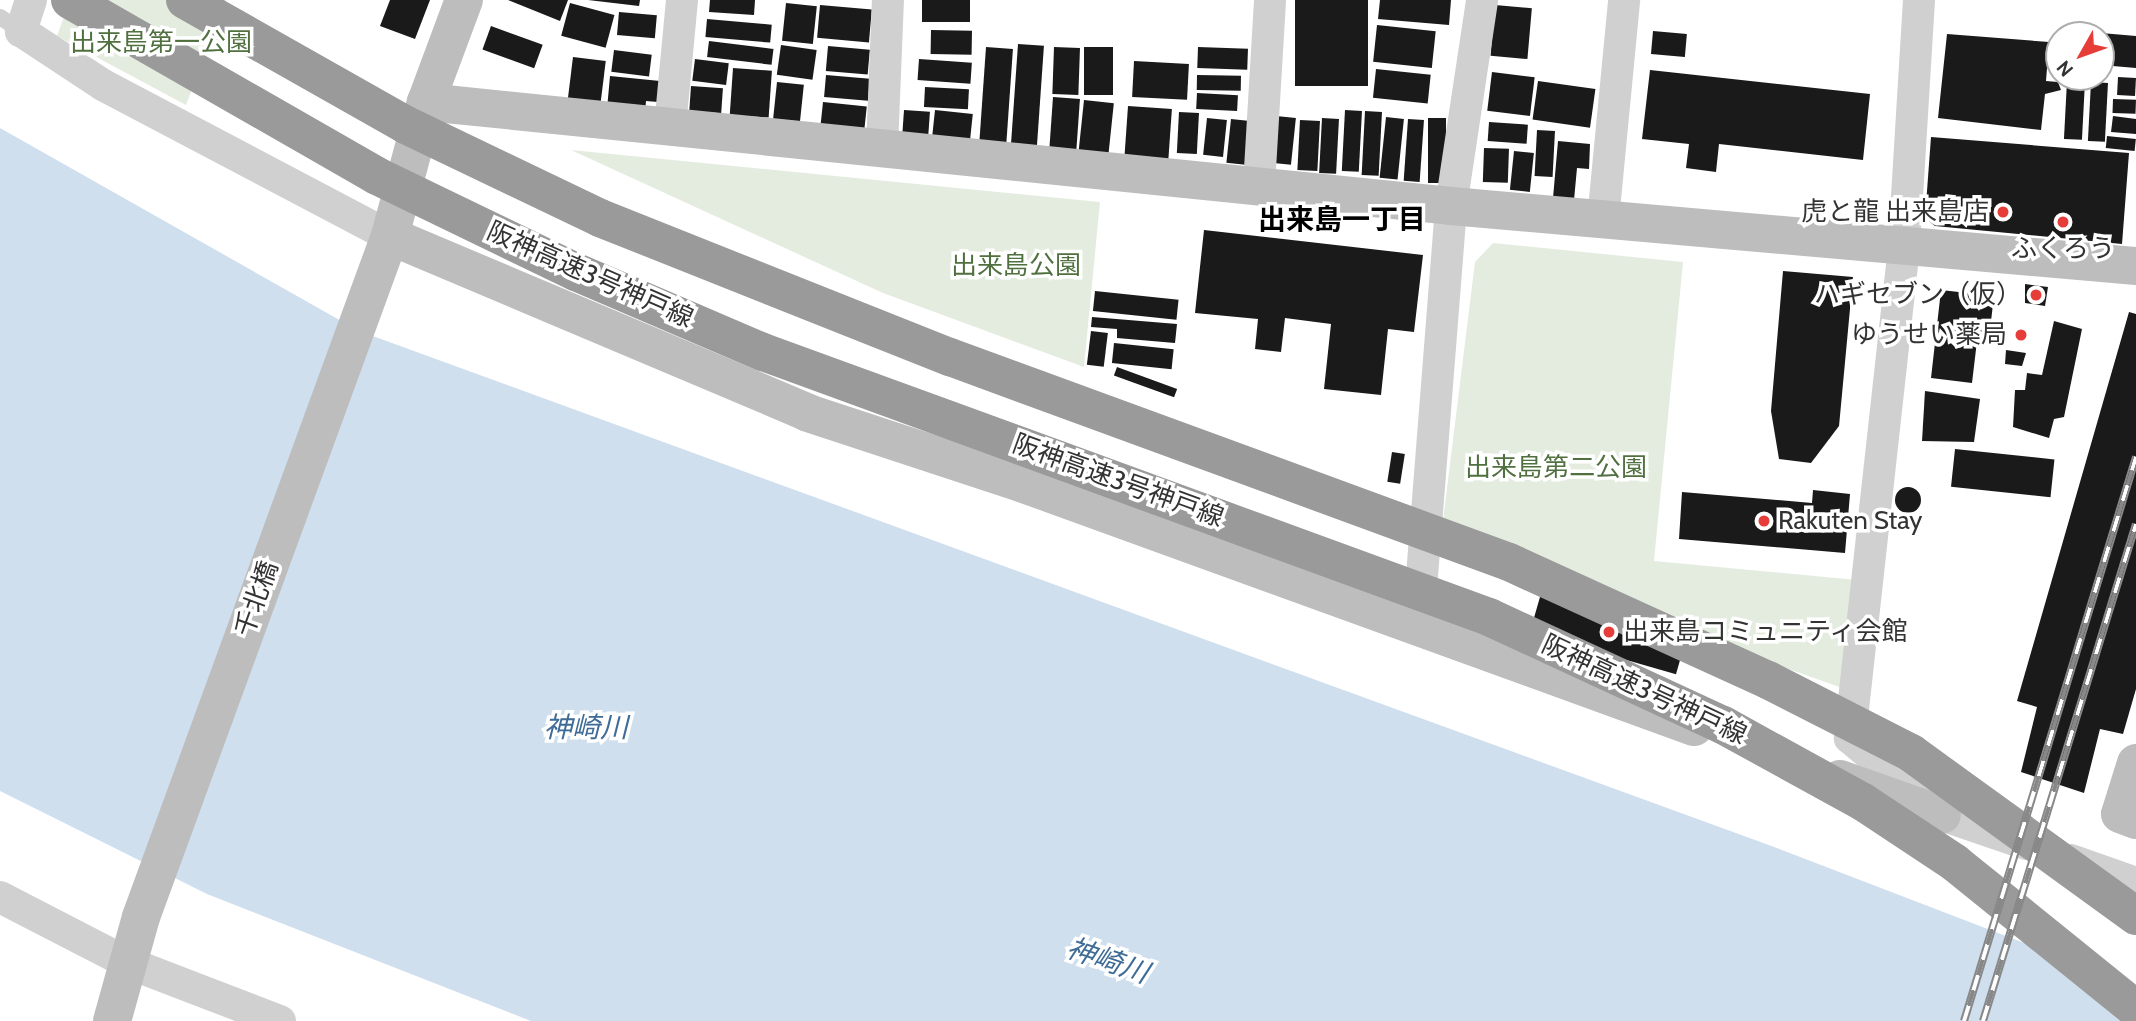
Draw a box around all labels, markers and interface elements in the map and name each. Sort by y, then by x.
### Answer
north arrow [2045,21,2115,91]
park label: 出来島第一公園 [70,27,252,59]
text: N [2052,56,2078,81]
place label: 虎と龍 出来島店 [1801,196,1989,228]
district label: 出来島一丁目 [1258,202,1426,236]
marker: 虎と龍 出来島店 [1995,204,2011,220]
marker: ふくろう [2055,214,2071,230]
street label: 阪神高速3号神戸線 [482,216,698,334]
place label: ふくろう [2011,233,2115,265]
park label: 出来島公園 [951,250,1081,282]
place label: ハギセブン（仮） [1814,279,2022,311]
marker: ハギセブン（仮） [2028,287,2044,303]
place label: ゆうせい薬局 [1851,319,2007,351]
marker: ゆうせい薬局 [2013,327,2029,343]
street label: 阪神高速3号神戸線 [1008,428,1228,534]
park label: 出来島第二公園 [1465,452,1647,484]
place label: Rakuten Stay [1778,505,1922,537]
marker: Rakuten Stay [1756,513,1772,529]
street label: 千北橋 [229,557,285,641]
place label: 出来島コミュニティ会館 [1623,616,1909,648]
marker: 出来島コミュニティ会館 [1601,624,1617,640]
street label: 阪神高速3号神戸線 [1537,629,1751,751]
water label: 神崎川 [544,710,628,744]
water label: 神崎川 [1063,930,1153,990]

